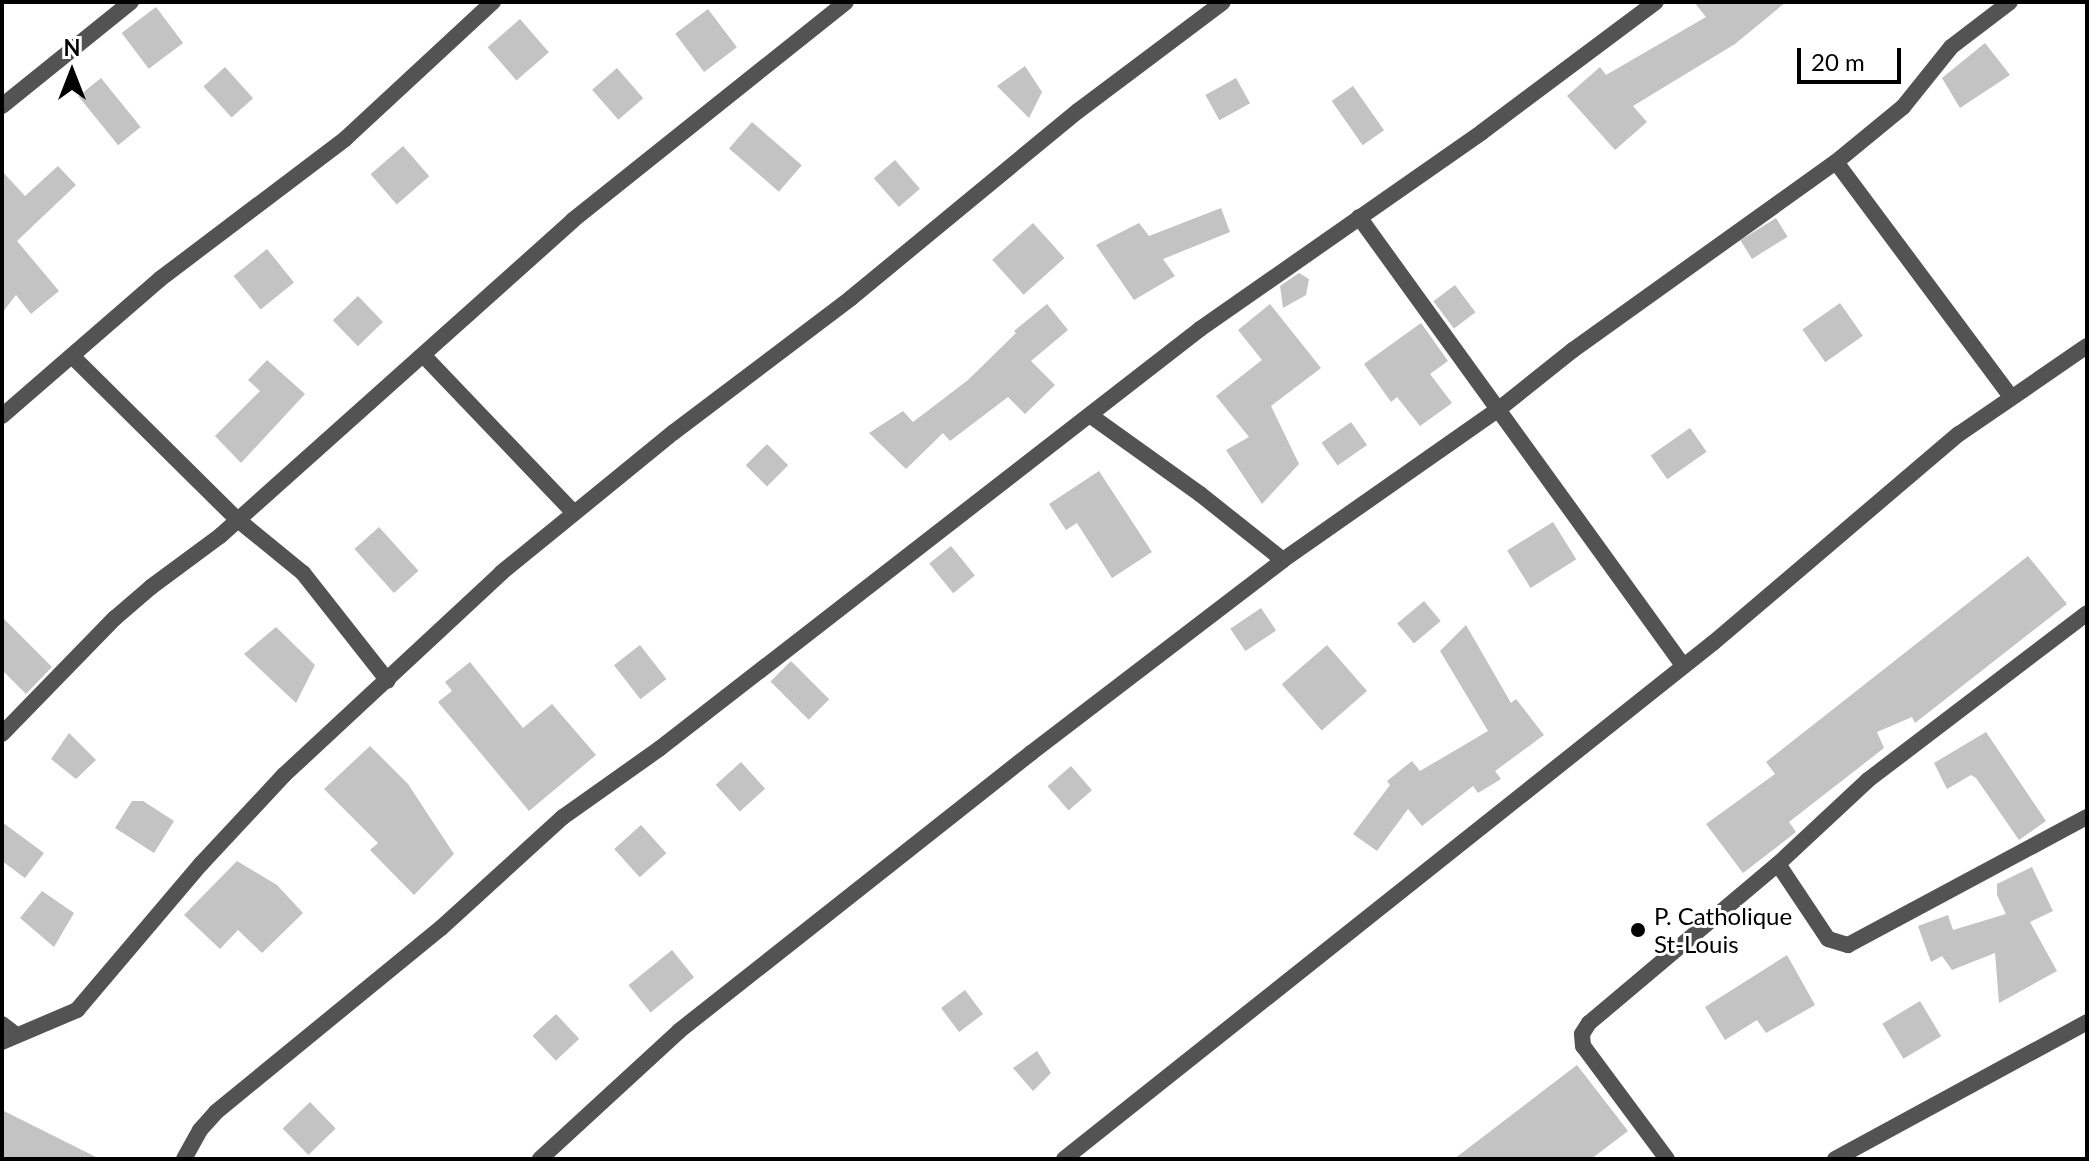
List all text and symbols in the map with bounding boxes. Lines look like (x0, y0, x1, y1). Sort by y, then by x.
north arrow (32, 32, 112, 112)
scale bar (1801, 32, 1905, 82)
text: N (64, 34, 80, 61)
text: 20 m (1811, 47, 1865, 76)
place label: P. Catholique St-Louis (1654, 902, 1792, 958)
marker: P. Catholique St-Louis (1629, 921, 1647, 939)

